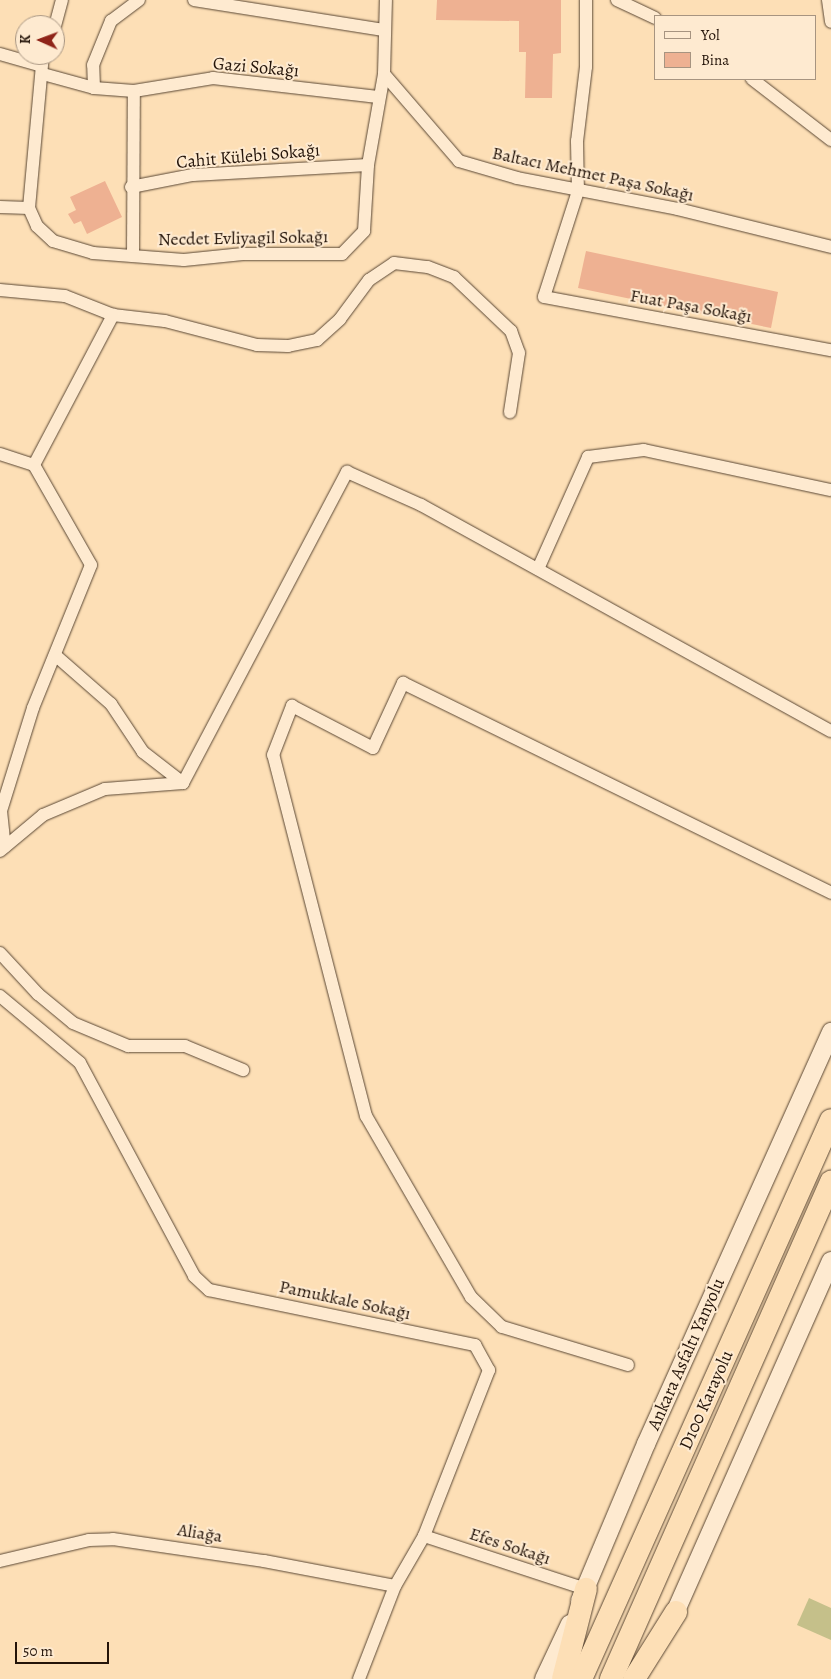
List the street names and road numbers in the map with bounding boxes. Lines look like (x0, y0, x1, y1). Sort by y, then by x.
street label: Gazi Sokağı (212, 52, 300, 82)
street label: Cahit Külebi Sokağı (175, 139, 321, 173)
street label: Baltacı Mehmet Paşa Sokağı (490, 142, 696, 206)
street label: Necdet Evliyagil Sokağı (158, 226, 328, 250)
street label: Fuat Paşa Sokağı (628, 285, 754, 327)
street label: Ankara Asfaltı Yanyolu (643, 1275, 729, 1433)
street label: Pamukkale Sokağı (277, 1276, 413, 1324)
street label: D100 Karayolu (674, 1347, 738, 1453)
street label: Aliağa (176, 1519, 224, 1547)
street label: Efes Sokağı (467, 1523, 553, 1569)

